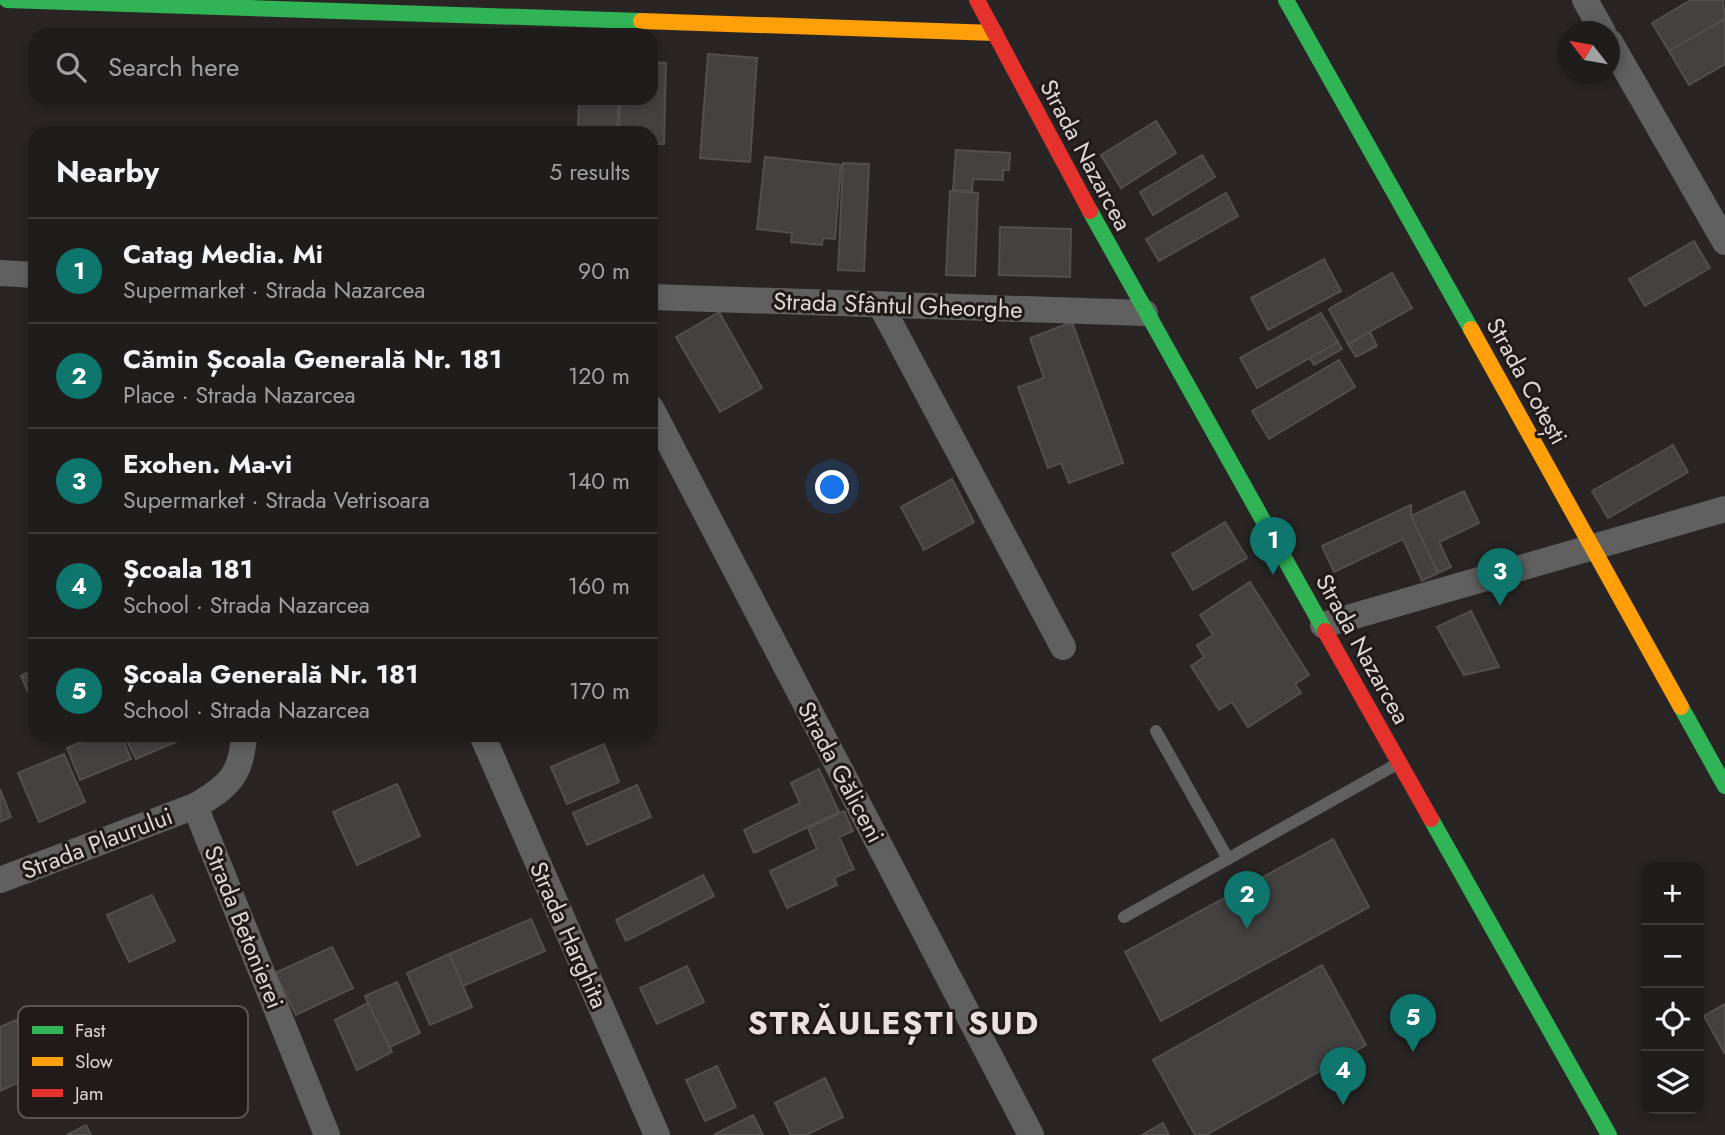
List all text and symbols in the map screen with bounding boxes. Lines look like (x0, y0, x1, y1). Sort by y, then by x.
north arrow (1557, 21, 1620, 84)
search box (28, 28, 658, 105)
icon: search (52, 48, 90, 86)
text: Search here (108, 48, 240, 86)
street label: Strada Nazarcea (1031, 73, 1141, 237)
text: Nearby (56, 150, 159, 193)
text: 5 results (549, 155, 630, 189)
text: Catag Media. Mi (123, 235, 323, 273)
text: 1 (73, 254, 85, 288)
text: 90 m (578, 254, 630, 288)
text: Supermarket · Strada Nazarcea (123, 273, 425, 307)
street label: Strada Sfântul Gheorghe (773, 283, 1023, 327)
street label: Strada Cotești (1478, 311, 1576, 451)
text: Cămin Școala Generală Nr. 181 (123, 340, 502, 378)
text: 2 (71, 359, 87, 393)
text: 120 m (568, 359, 630, 393)
text: Place · Strada Nazarcea (123, 378, 356, 412)
text: Exohen. Ma-vi (123, 445, 292, 483)
text: 3 (72, 464, 86, 498)
text: 140 m (568, 464, 630, 498)
your location (815, 470, 849, 504)
text: Supermarket · Strada Vetrisoara (123, 483, 430, 517)
pin: 1 (1250, 517, 1296, 575)
pin: 3 (1477, 548, 1523, 606)
text: Școala 181 (123, 550, 253, 588)
street label: Strada Nazarcea (1307, 567, 1419, 731)
text: 4 (71, 569, 87, 603)
text: 160 m (568, 569, 630, 603)
text: School · Strada Nazarcea (123, 588, 370, 622)
text: Școala Generală Nr. 181 (123, 655, 419, 693)
text: 5 (72, 674, 86, 708)
text: 170 m (569, 674, 630, 708)
text: School · Strada Nazarcea (123, 693, 370, 727)
street label: Strada Găliceni (789, 695, 893, 849)
street label: Strada Plaurului (16, 798, 178, 888)
street label: Strada Betonierei (195, 840, 293, 1014)
street label: Strada Harghita (521, 856, 617, 1014)
map controls (1641, 862, 1704, 1114)
button: + (1641, 862, 1704, 925)
pin: 2 (1224, 871, 1270, 929)
button: − (1641, 925, 1704, 988)
button: locate (1641, 988, 1704, 1051)
pin: 5 (1390, 994, 1436, 1052)
district label: STRĂULEȘTI SUD (748, 1000, 1040, 1046)
legend (18, 1006, 248, 1118)
text: Fast (75, 1017, 106, 1044)
pin: 4 (1320, 1047, 1366, 1105)
text: Slow (75, 1048, 113, 1075)
button: layers (1641, 1051, 1704, 1114)
text: Jam (72, 1080, 104, 1107)

